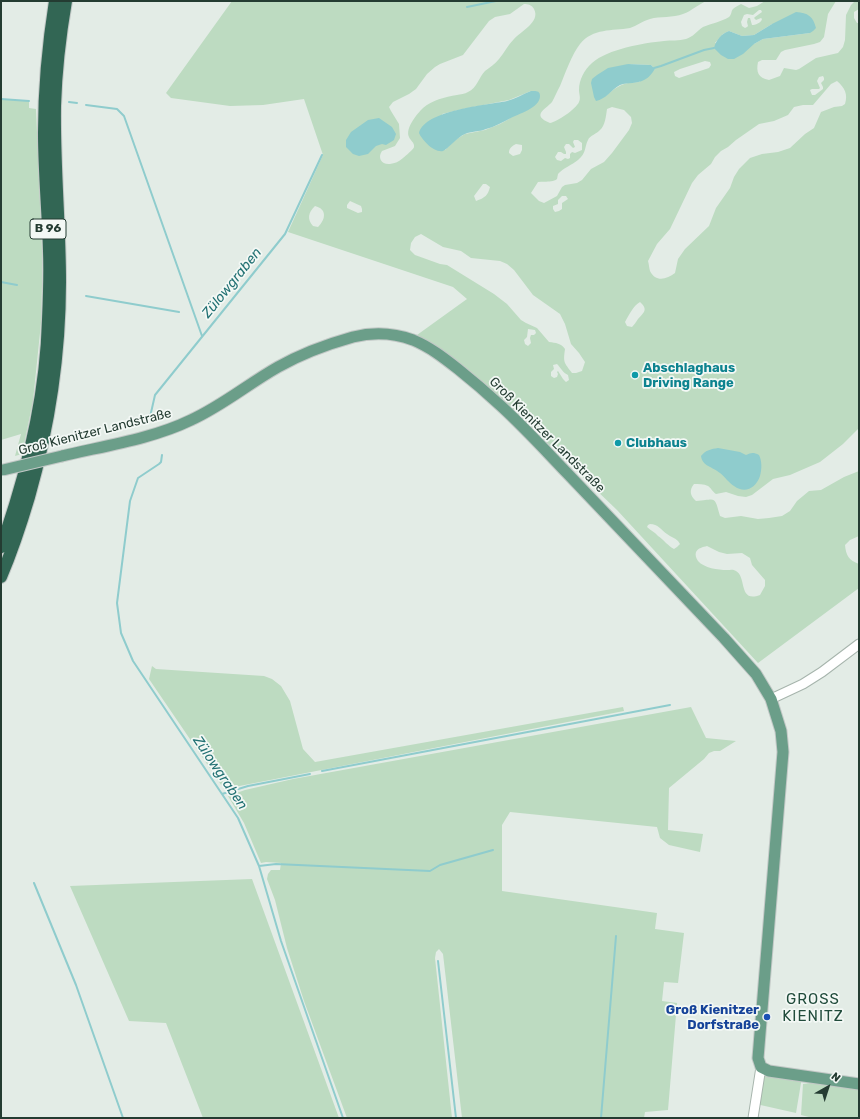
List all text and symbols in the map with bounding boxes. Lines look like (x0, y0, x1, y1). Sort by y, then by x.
road number: B 96 (30, 219, 66, 239)
water label: Zülowgraben (199, 245, 265, 321)
place label: Abschlaghaus Driving Range (643, 360, 735, 391)
marker: Abschlaghaus Driving Range (630, 370, 640, 380)
street label: Groß Kienitzer Landstraße (486, 374, 608, 496)
street label: Groß Kienitzer Landstraße (17, 405, 173, 459)
place label: Clubhaus (626, 435, 687, 451)
marker: Clubhaus (613, 438, 623, 448)
water label: Zülowgraben (189, 733, 251, 813)
district label: GROSS KIENITZ (782, 991, 844, 1026)
place label: Groß Kienitzer Dorfstraße (666, 1002, 759, 1033)
marker: Groß Kienitzer Dorfstraße (762, 1012, 772, 1022)
north arrow (808, 1067, 848, 1107)
text: N (829, 1070, 843, 1085)

